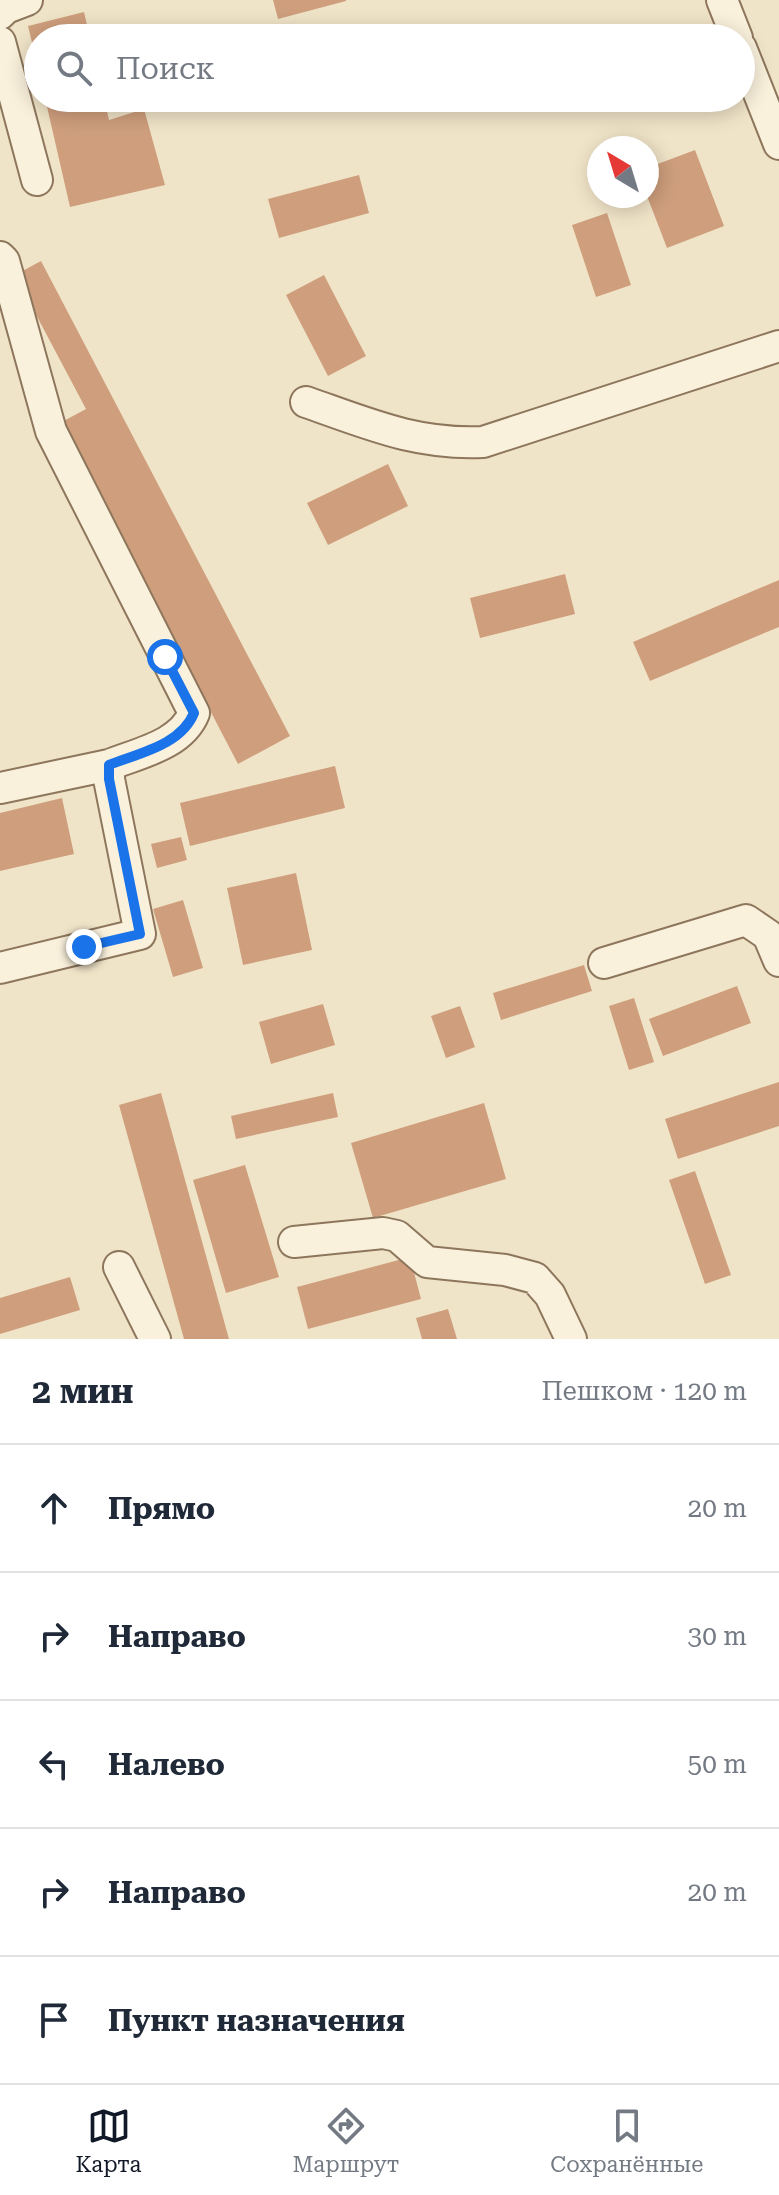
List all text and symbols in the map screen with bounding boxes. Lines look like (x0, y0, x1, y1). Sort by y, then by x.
search box (24, 24, 755, 112)
icon: search (52, 46, 96, 90)
text: Поиск (116, 51, 215, 86)
north arrow (587, 136, 659, 208)
route start (147, 639, 183, 675)
route end (66, 929, 102, 965)
text: 2 мин (32, 1371, 134, 1411)
text: Пешком · 120 m (541, 1376, 747, 1406)
icon: ahead (32, 1486, 76, 1530)
text: Прямо (108, 1491, 215, 1526)
text: 20 m (688, 1493, 747, 1523)
icon: right (32, 1614, 76, 1658)
text: Направо (108, 1619, 246, 1654)
text: 30 m (688, 1621, 747, 1651)
icon: left (32, 1742, 76, 1786)
text: Налево (108, 1747, 225, 1782)
text: 50 m (688, 1749, 747, 1779)
icon: right (32, 1870, 76, 1914)
text: Направо (108, 1875, 246, 1910)
text: 20 m (688, 1877, 747, 1907)
icon: arrive (32, 1998, 76, 2042)
text: Пункт назначения (108, 2003, 405, 2038)
tab: Карта (76, 2104, 141, 2177)
tab: Маршрут (293, 2104, 399, 2177)
tab: Сохранённые (550, 2104, 703, 2177)

